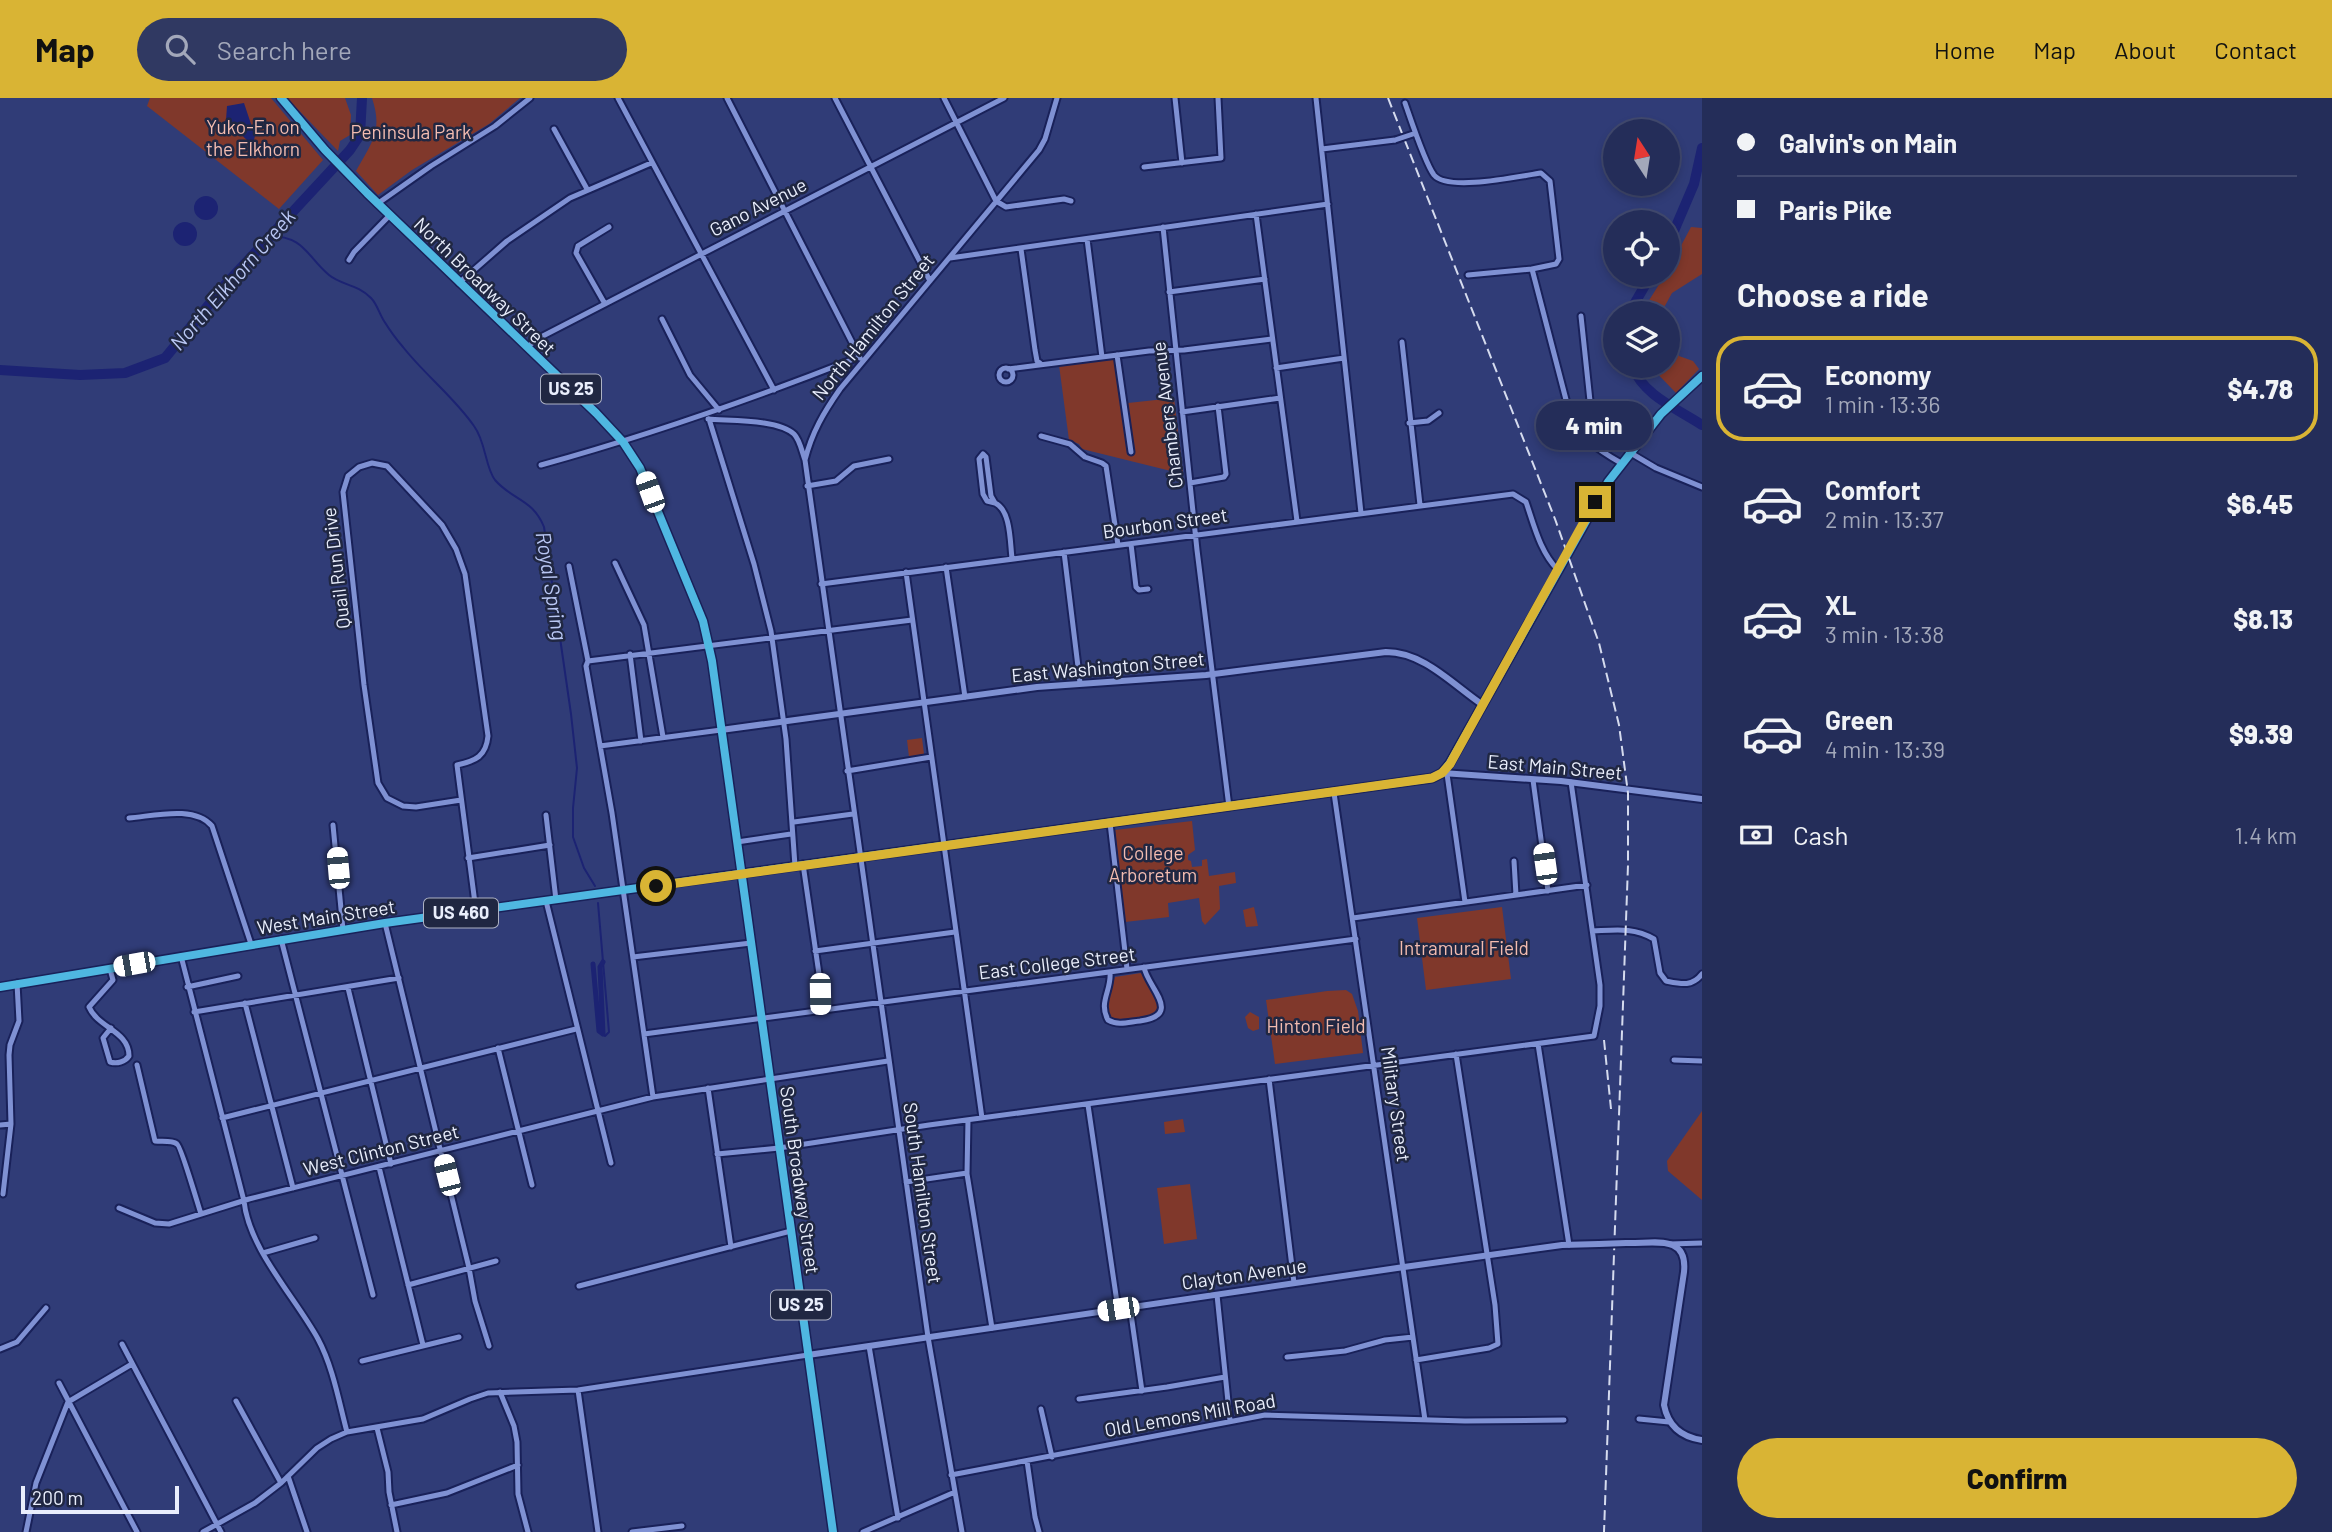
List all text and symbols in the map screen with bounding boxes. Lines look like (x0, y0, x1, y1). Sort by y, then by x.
search box (137, 18, 627, 81)
text: Map (35, 29, 95, 69)
icon: search (161, 30, 199, 68)
text: Search here (217, 34, 352, 65)
text: Home (1934, 35, 1995, 64)
text: Map (2033, 35, 2076, 64)
text: About (2114, 35, 2176, 64)
text: Contact (2214, 35, 2297, 64)
park label: Yuko-En on the Elkhorn (206, 115, 300, 160)
north arrow (1603, 119, 1680, 196)
map controls (1603, 119, 1680, 378)
park label: Peninsula Park (351, 120, 471, 143)
text: Galvin's on Main (1779, 127, 1957, 158)
street label: Gano Avenue (705, 172, 810, 241)
text: Paris Pike (1779, 194, 1892, 225)
water label: North Elkhorn Creek (164, 203, 300, 355)
button: locate (1603, 210, 1680, 287)
street label: North Broadway Street (410, 212, 561, 359)
street label: North Hamilton Street (807, 249, 939, 404)
text: Choose a ride (1737, 275, 1929, 313)
button: layers (1603, 301, 1680, 378)
street label: Chambers Avenue (1146, 340, 1187, 490)
icon: car (1741, 357, 1804, 420)
text: Economy (1825, 359, 1931, 390)
text: $4.78 (2227, 373, 2293, 404)
road number: US 25 (541, 374, 601, 404)
text: 1 min · 13:36 (1825, 390, 1940, 418)
callout: 4 min (1537, 400, 1653, 450)
text: 4 min (1566, 411, 1622, 439)
car (633, 469, 668, 515)
icon: car (1741, 472, 1804, 535)
text: Comfort (1825, 474, 1921, 505)
route end (1579, 486, 1611, 518)
text: $6.45 (2226, 488, 2293, 519)
street label: Bourbon Street (1101, 502, 1229, 543)
text: 2 min · 13:37 (1825, 505, 1944, 533)
street label: Quail Run Drive (317, 506, 354, 630)
water label: Royal Spring (532, 530, 573, 642)
icon: car (1741, 587, 1804, 650)
text: XL (1825, 589, 1856, 620)
text: $8.13 (2233, 603, 2293, 634)
text: 3 min · 13:38 (1825, 620, 1944, 648)
street label: East Washington Street (1010, 647, 1206, 686)
icon: car (1741, 702, 1804, 765)
text: Green (1825, 704, 1893, 735)
text: $9.39 (2229, 718, 2293, 749)
text: 4 min · 13:39 (1825, 735, 1945, 763)
street label: East Main Street (1487, 749, 1623, 784)
icon: cash (1737, 816, 1775, 854)
text: Cash (1793, 819, 1848, 850)
text: 1.4 km (2235, 821, 2297, 849)
park label: College Arboretum (1109, 841, 1197, 886)
car (1532, 842, 1559, 886)
car (326, 846, 351, 890)
route start (640, 870, 672, 902)
street label: West Main Street (255, 894, 397, 939)
road number: US 460 (424, 898, 498, 928)
park label: Intramural Field (1399, 936, 1529, 959)
street label: East College Street (977, 941, 1137, 984)
car (112, 950, 157, 978)
car (810, 973, 831, 1015)
park label: Hinton Field (1266, 1014, 1366, 1037)
street label: Military Street (1377, 1045, 1416, 1163)
street label: South Broadway Street (776, 1085, 825, 1275)
street label: South Hamilton Street (899, 1101, 948, 1285)
street label: West Clinton Street (301, 1119, 461, 1180)
car (432, 1152, 463, 1198)
street label: Clayton Avenue (1180, 1253, 1308, 1294)
road number: US 25 (771, 1290, 831, 1320)
car (1096, 1295, 1141, 1323)
street label: Old Lemons Mill Road (1103, 1388, 1277, 1441)
button: Confirm (1737, 1438, 2297, 1518)
scale bar (21, 1483, 178, 1515)
text: 200 m (32, 1486, 83, 1509)

